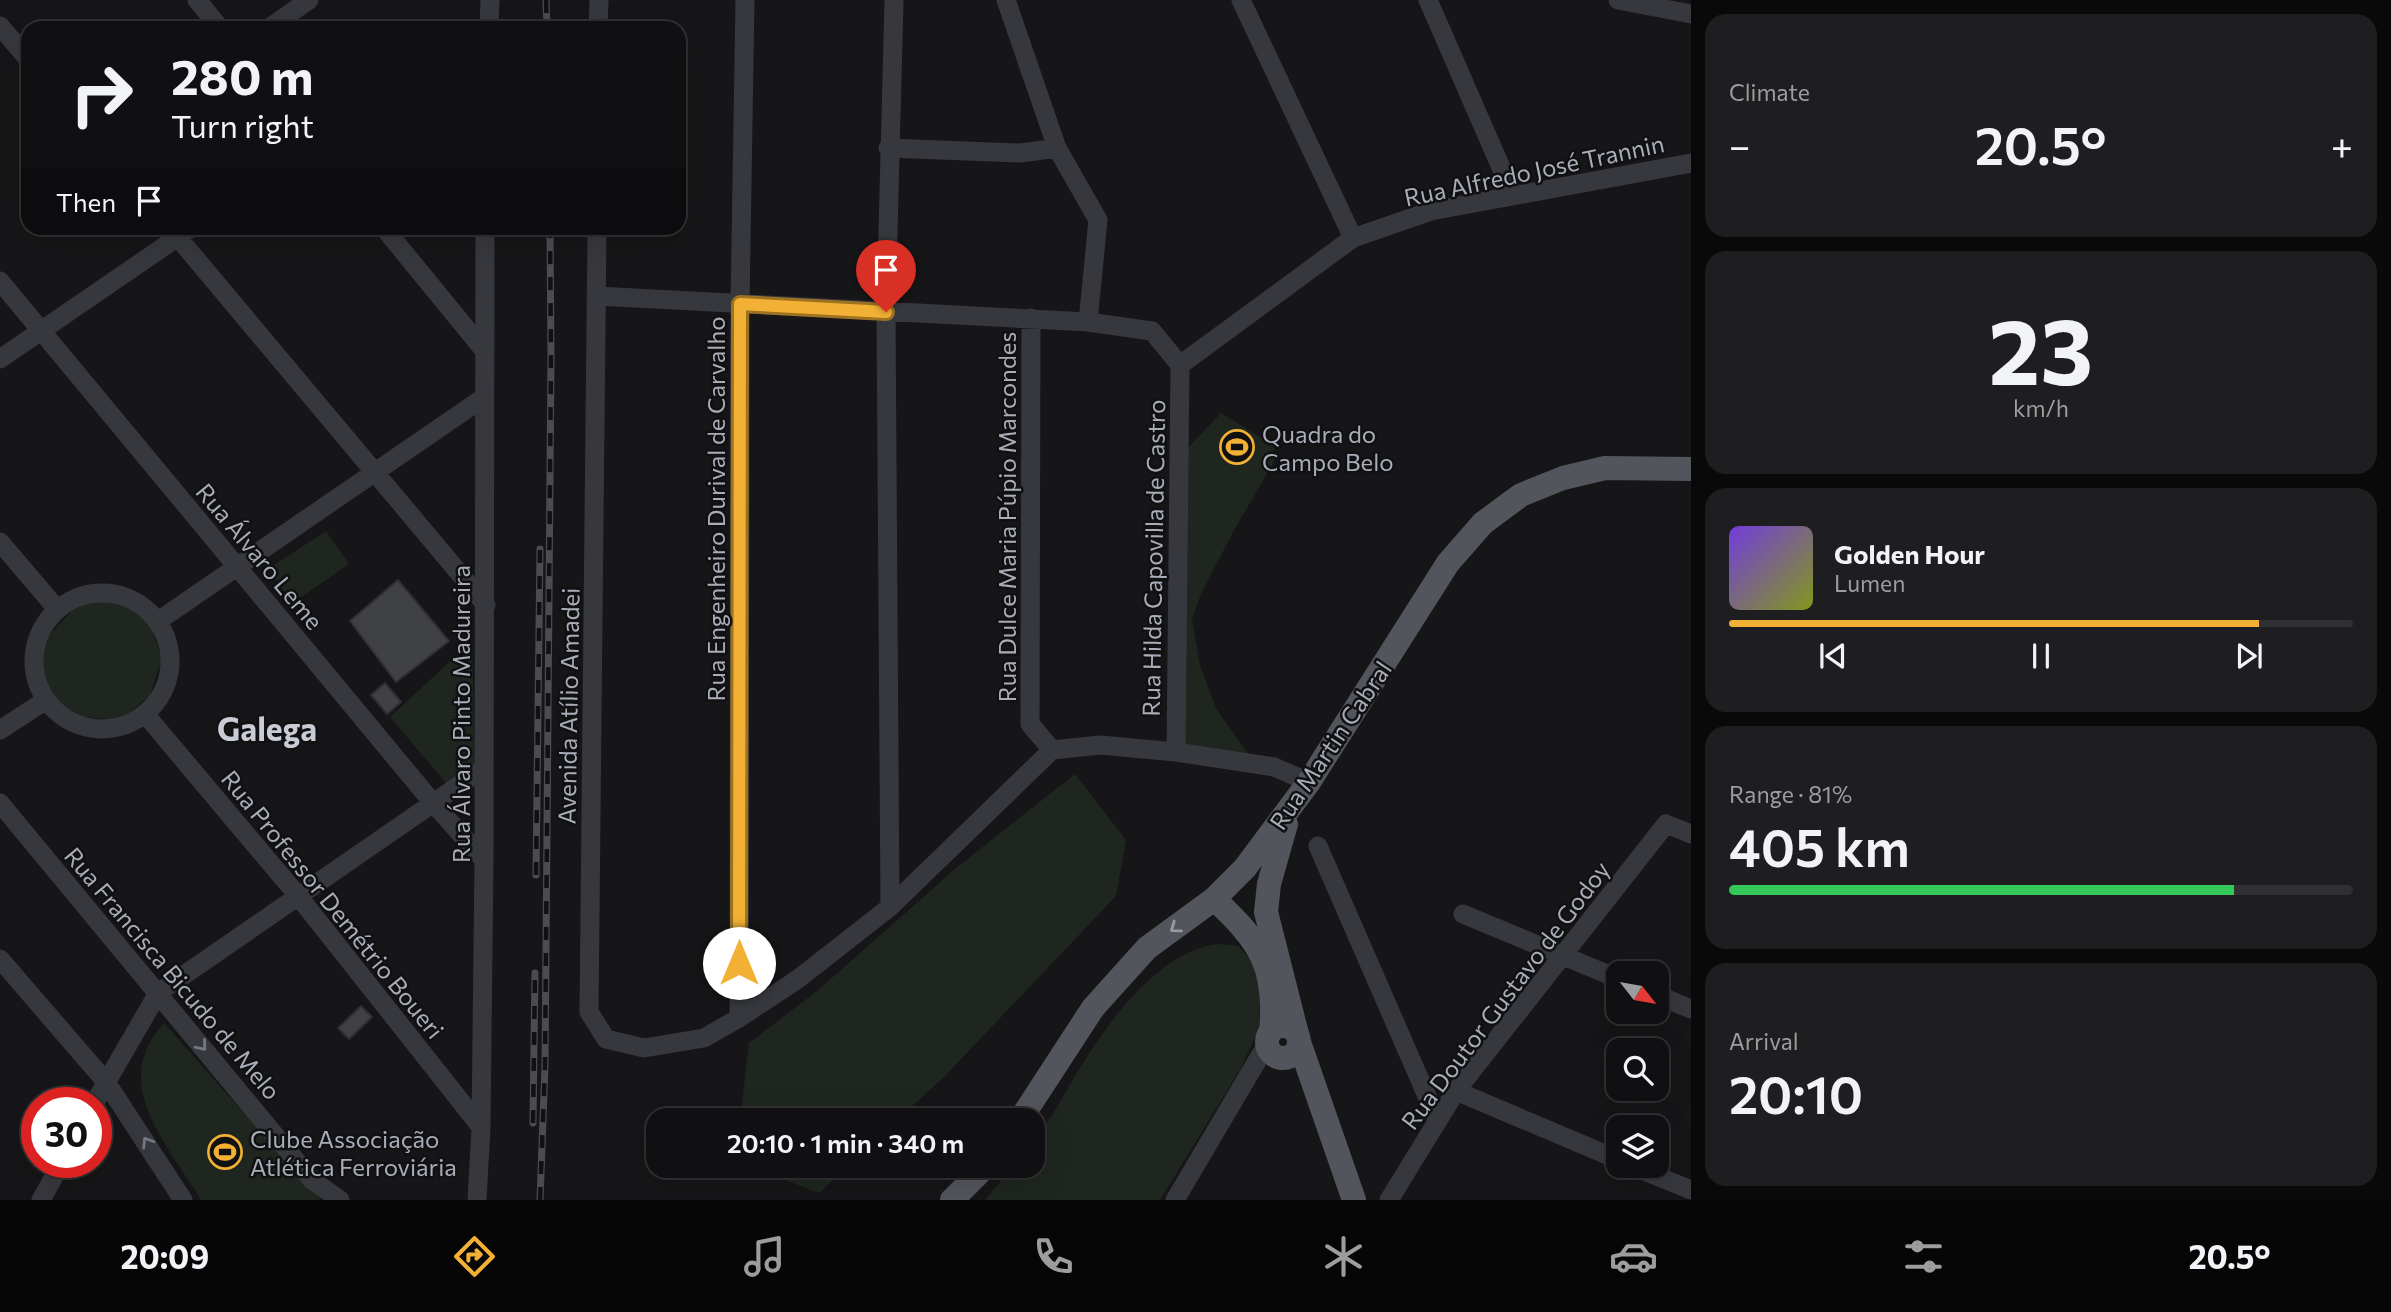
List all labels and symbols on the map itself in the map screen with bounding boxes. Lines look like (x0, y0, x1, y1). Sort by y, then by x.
street label: Rua Alfredo José Trannin (1401, 128, 1667, 212)
pin (856, 240, 916, 312)
street label: Rua Engenheiro Durival de Carvalho (701, 316, 730, 702)
street label: Rua Dulce Maria Púpio Marcondes (992, 332, 1021, 702)
street label: Rua Hilda Capovilla de Castro (1136, 399, 1170, 717)
place label: Quadra do Campo Belo (1262, 419, 1394, 476)
sports icon: Quadra do Campo Belo (1218, 428, 1256, 466)
street label: Rua Álvaro Leme (190, 477, 330, 635)
street label: Rua Álvaro Pinto Madureira (446, 565, 475, 863)
street label: Avenida Atílio Amadei (551, 587, 585, 825)
street label: Rua Martin Cabral (1263, 655, 1397, 835)
district label: Galega (217, 708, 317, 748)
street label: Rua Professor Demétrio Boueri (216, 764, 450, 1044)
street label: Rua Francisca Bicudo de Melo (59, 841, 287, 1105)
street label: Rua Doutor Gustavo de Godoy (1395, 855, 1615, 1135)
one-way arrow (1170, 920, 1182, 932)
position arrow (702, 926, 776, 1000)
north arrow (1606, 961, 1670, 1024)
one-way arrow (193, 1038, 206, 1050)
speed limit sign: 30 (21, 1087, 112, 1178)
place label: Clube Associação Atlética Ferroviária (250, 1124, 457, 1181)
sports icon: Clube Associação Atlética Ferroviária (206, 1133, 244, 1171)
one-way arrow (142, 1137, 155, 1150)

